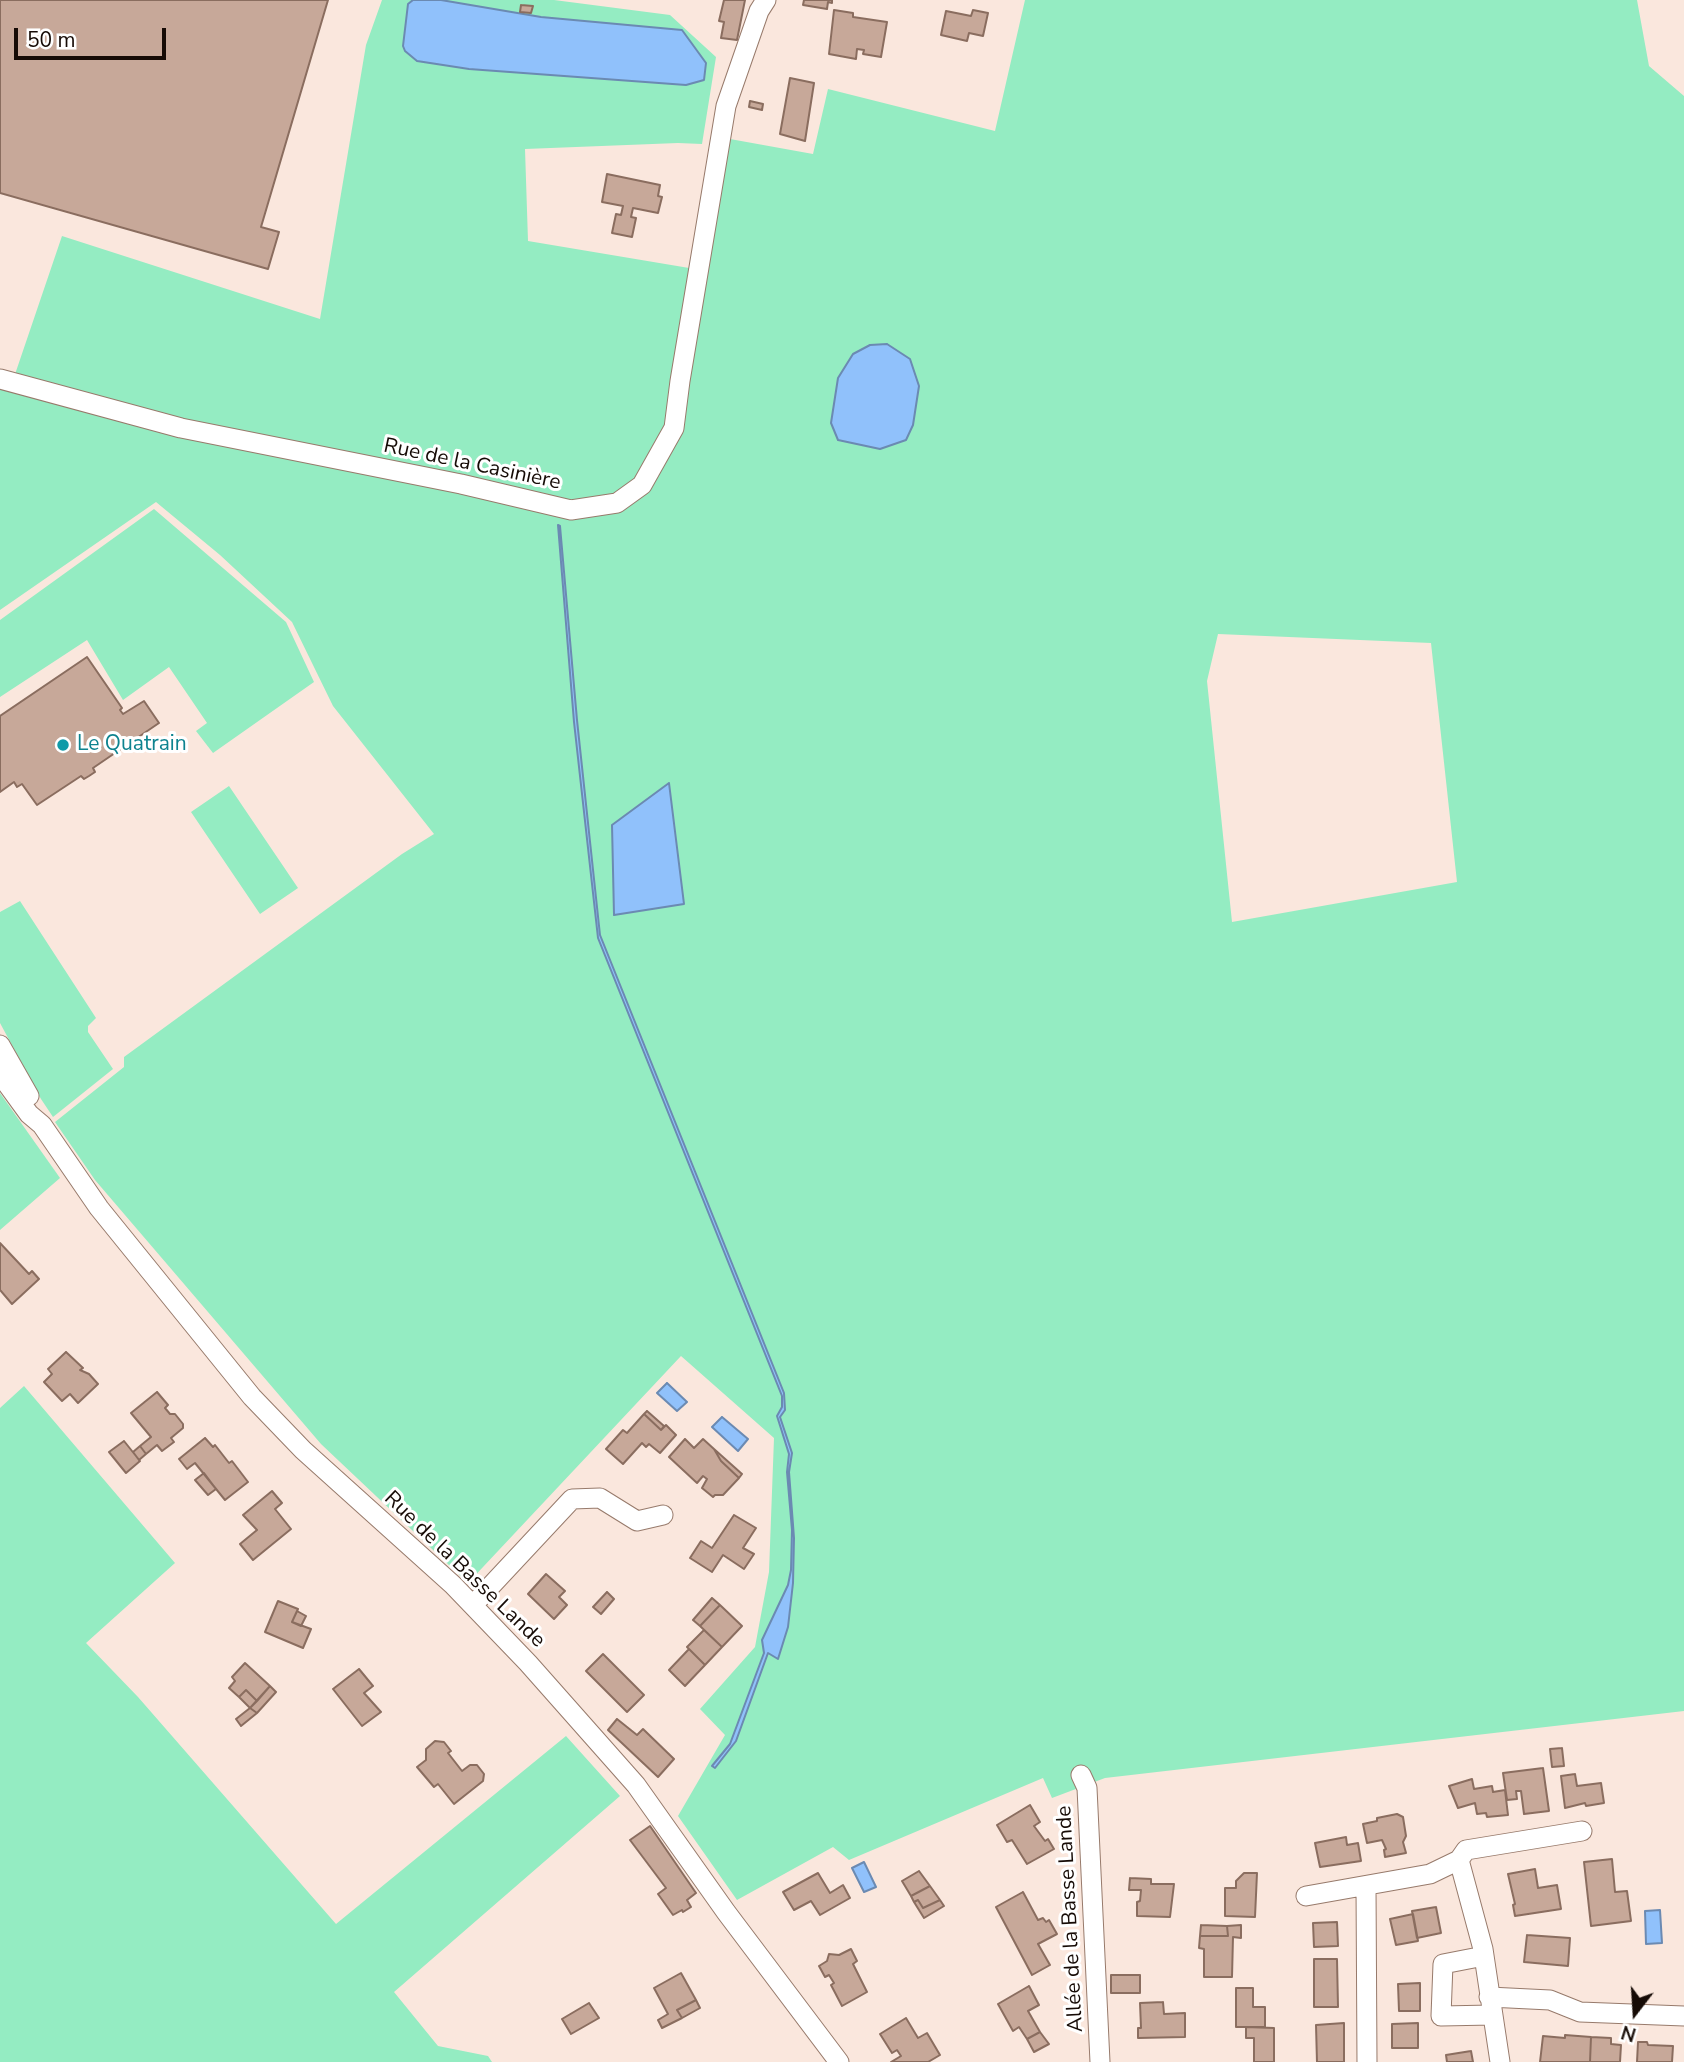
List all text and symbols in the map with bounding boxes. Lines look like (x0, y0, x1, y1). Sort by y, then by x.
scale bar (18, 14, 170, 58)
text: 50 m (27, 26, 76, 54)
street label: Rue de la Casinière (381, 434, 563, 496)
place label: Le Quatrain (77, 732, 187, 758)
marker: Le Quatrain (55, 737, 71, 753)
street label: Rue de la Basse Lande (378, 1487, 550, 1653)
street label: Allée de la Basse Lande (1052, 1805, 1090, 2033)
north arrow (1600, 1978, 1670, 2048)
text: N (1618, 2019, 1639, 2048)

